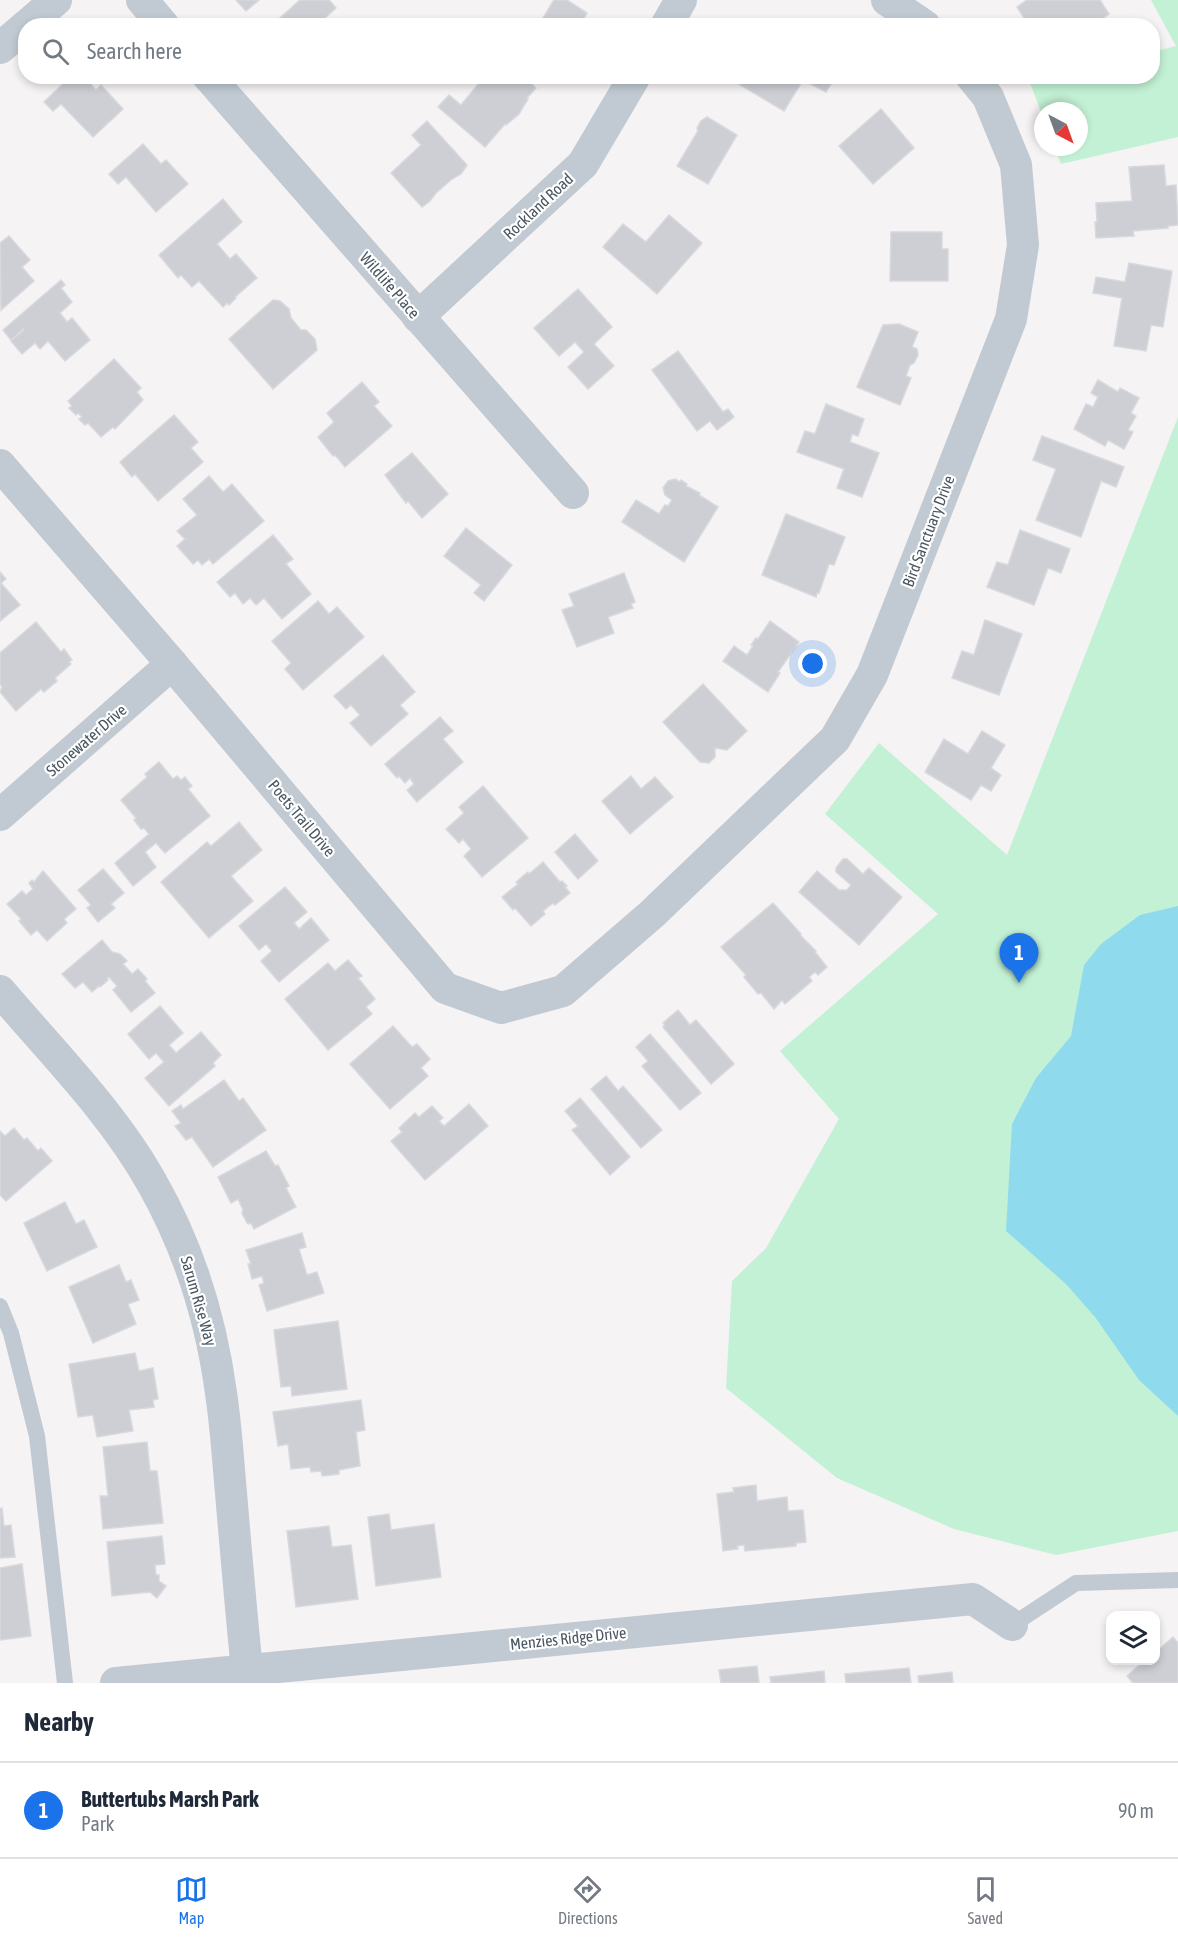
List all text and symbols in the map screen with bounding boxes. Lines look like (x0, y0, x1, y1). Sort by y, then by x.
search box (18, 18, 1160, 84)
icon: search (39, 35, 72, 68)
text: Search here (87, 38, 182, 64)
north arrow (1034, 102, 1088, 156)
street label: Rockland Road (500, 169, 576, 243)
street label: Wildlife Place (356, 248, 424, 322)
street label: Bird Sanctuary Drive (898, 473, 958, 590)
your location (798, 649, 827, 678)
street label: Stonewater Drive (42, 700, 130, 780)
street label: Poets Trail Drive (265, 776, 339, 860)
pin: 1 (1000, 934, 1038, 983)
street label: Sarum Rise Way (177, 1254, 220, 1348)
map controls (1106, 1611, 1160, 1665)
button: layers (1106, 1611, 1160, 1665)
street label: Menzies Ridge Drive (509, 1623, 627, 1654)
text: Nearby (24, 1707, 94, 1737)
text: Buttertubs Marsh Park (81, 1786, 259, 1812)
text: 1 (39, 1799, 48, 1822)
text: 90 m (1118, 1799, 1154, 1822)
text: Park (81, 1812, 114, 1835)
tab: Map (175, 1873, 208, 1927)
tab: Directions (558, 1873, 618, 1927)
tab: Saved (968, 1873, 1003, 1927)

